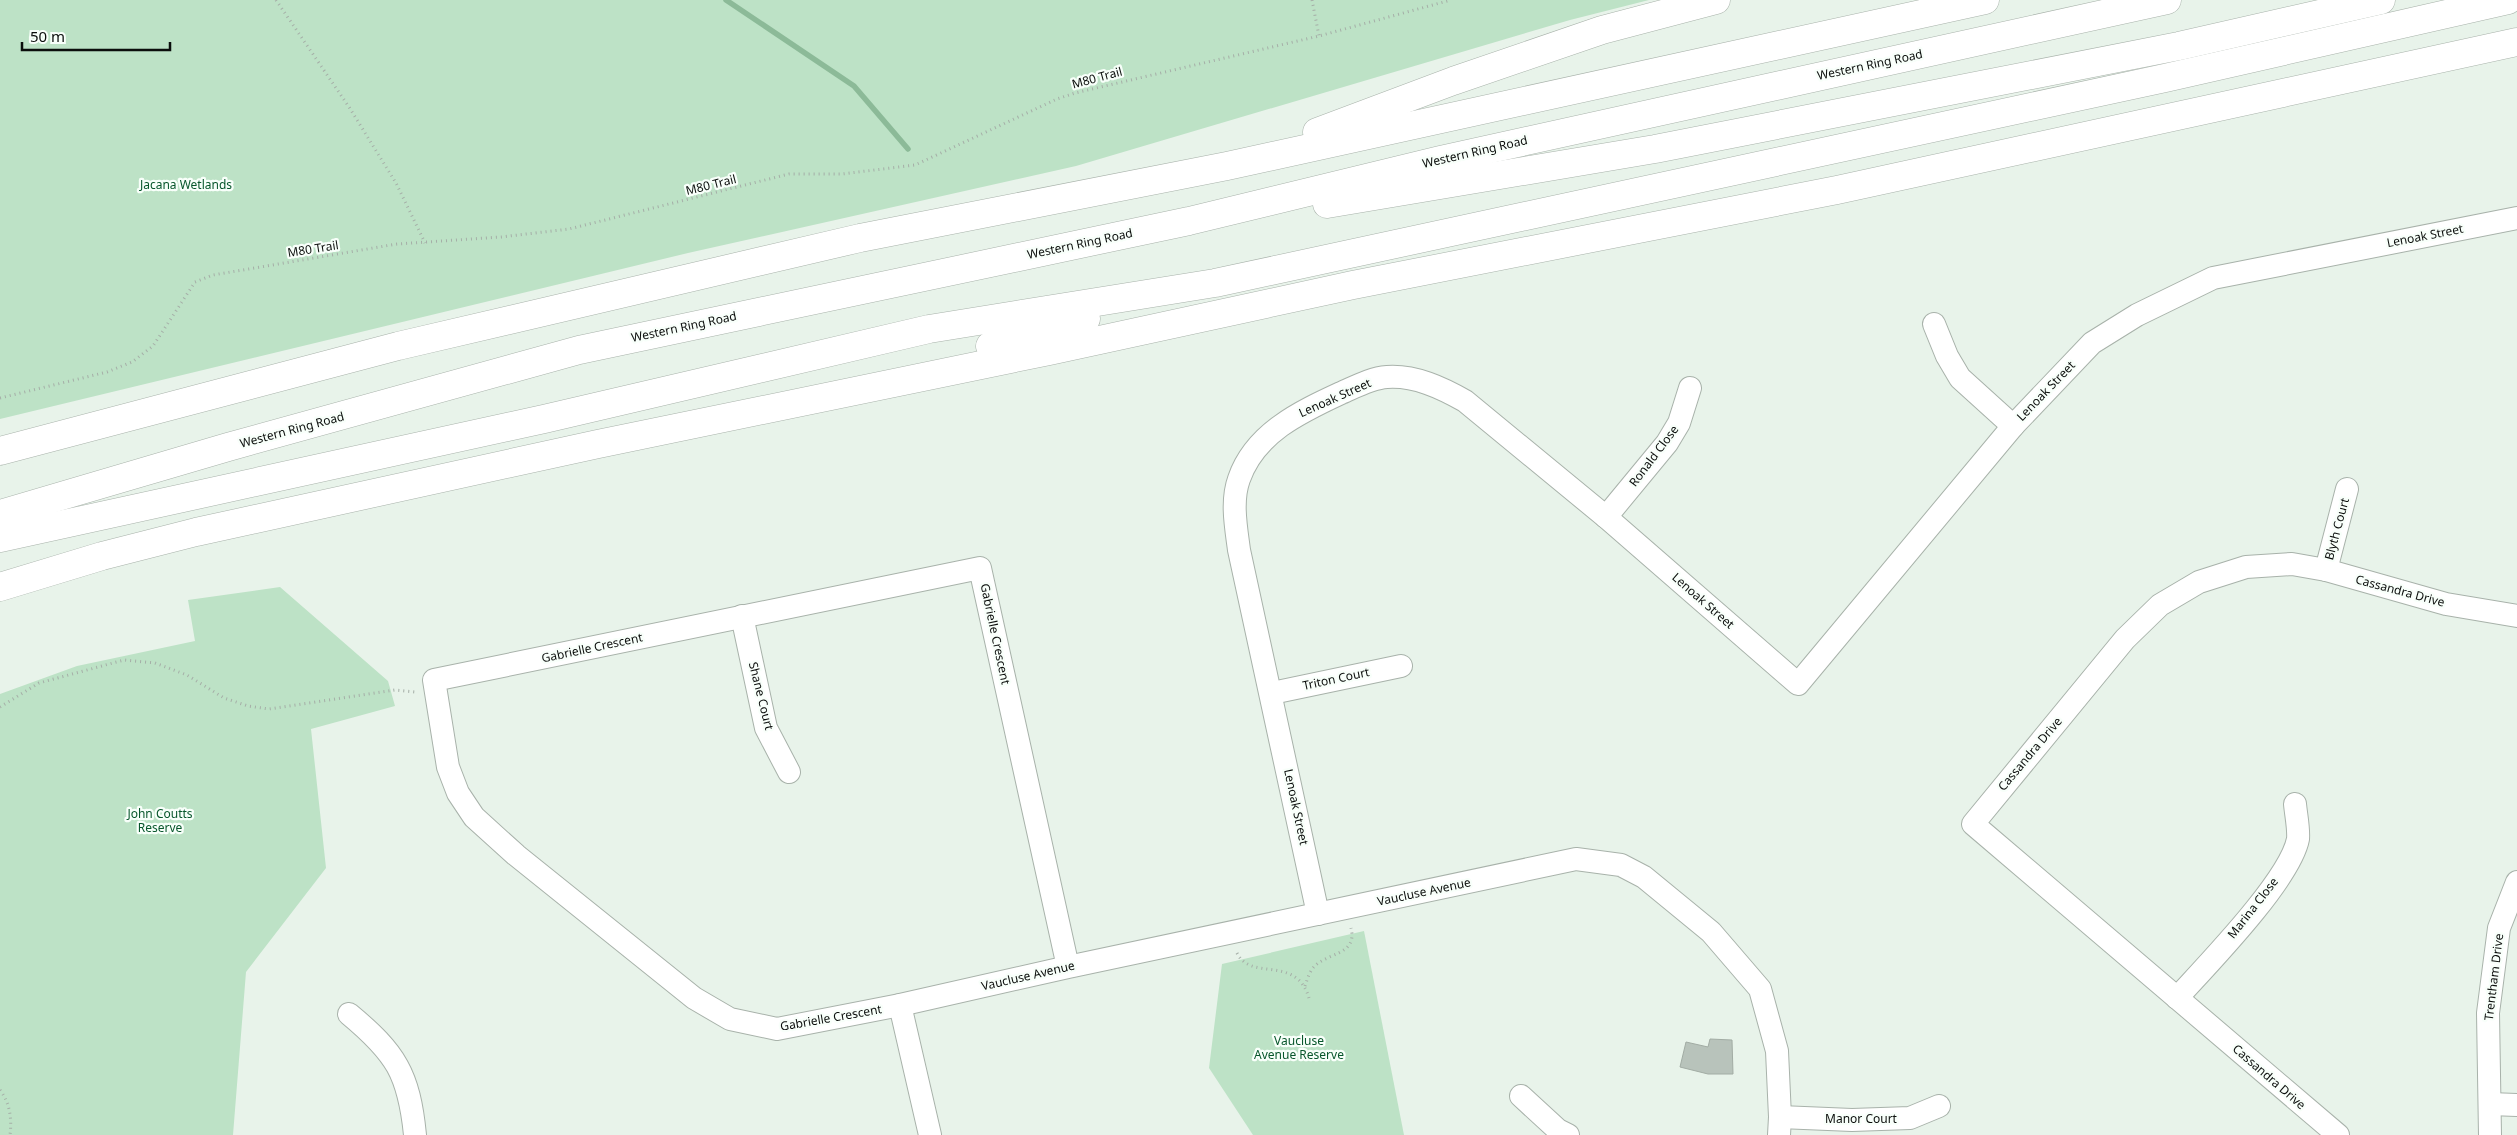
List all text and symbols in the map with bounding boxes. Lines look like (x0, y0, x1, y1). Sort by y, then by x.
scale bar (22, 20, 170, 52)
text: 50 m (30, 26, 65, 46)
street label: Western Ring Road (1816, 45, 1924, 84)
street label: M80 Trail (1070, 63, 1124, 92)
street label: Western Ring Road (1421, 131, 1529, 172)
street label: M80 Trail (684, 170, 738, 199)
park label: Jacana Wetlands (139, 176, 232, 193)
street label: Lenoak Street (2385, 220, 2465, 251)
street label: Western Ring Road (1026, 224, 1134, 263)
street label: M80 Trail (286, 236, 340, 261)
street label: Western Ring Road (630, 307, 738, 346)
street label: Lenoak Street (2013, 356, 2079, 424)
street label: Lenoak Street (1296, 374, 1374, 421)
street label: Western Ring Road (238, 407, 346, 452)
street label: Ronald Close (1625, 421, 1682, 490)
street label: Blyth Court (2320, 495, 2353, 562)
street label: Lenoak Street (1669, 569, 1739, 633)
street label: Cassandra Drive (2354, 570, 2447, 611)
street label: Gabrielle Crescent (976, 582, 1015, 687)
street label: Gabrielle Crescent (540, 628, 645, 667)
street label: Shane Court (745, 660, 778, 732)
street label: Triton Court (1301, 663, 1371, 694)
street label: Cassandra Drive (1994, 713, 2066, 794)
street label: Lenoak Street (1280, 767, 1313, 847)
park label: John Coutts Reserve (126, 805, 193, 836)
street label: Vaucluse Avenue (1376, 873, 1472, 910)
street label: Marina Close (2223, 873, 2282, 942)
street label: Trentham Drive (2480, 932, 2507, 1021)
street label: Vaucluse Avenue (980, 956, 1076, 994)
street label: Gabrielle Crescent (779, 1000, 884, 1035)
park label: Vaucluse Avenue Reserve (1254, 1032, 1344, 1063)
street label: Cassandra Drive (2229, 1040, 2310, 1113)
street label: Manor Court (1825, 1110, 1898, 1127)

